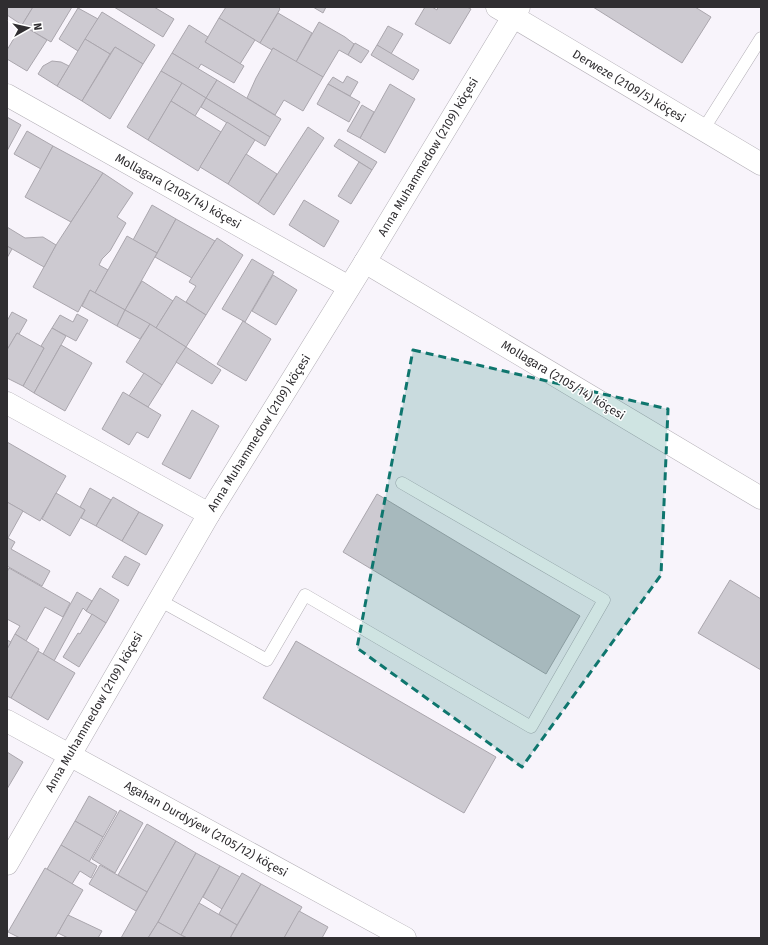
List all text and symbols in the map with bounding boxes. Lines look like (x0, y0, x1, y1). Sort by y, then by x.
north arrow (8, 8, 48, 48)
text: N (30, 22, 44, 31)
street label: Derweze (2109/5) köçesi (570, 47, 688, 125)
street label: Anna Muhammedow (2109) köçesi (375, 75, 481, 239)
street label: Mollagara (2105/14) köçesi (113, 151, 243, 231)
street label: Mollagara (2105/14) köçesi (499, 338, 627, 422)
street label: Anna Muhammedow (2109) köçesi (205, 352, 313, 514)
street label: Anna Muhammedow (2109) köçesi (42, 630, 146, 794)
street label: Agahan Durdyýew (2105/12) köçesi (122, 778, 290, 880)

